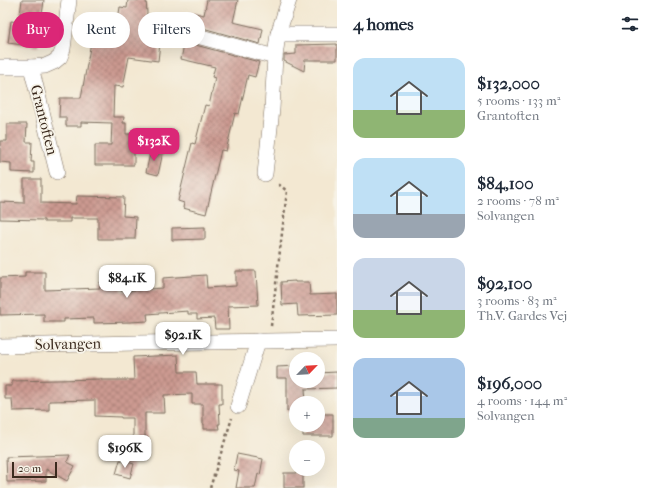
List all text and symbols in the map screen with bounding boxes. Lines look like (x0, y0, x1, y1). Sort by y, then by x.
chip: Buy (12, 12, 64, 48)
chip: Rent (72, 12, 130, 48)
chip: Filters (138, 12, 205, 48)
icon: filters (619, 13, 641, 35)
text: 4 homes (353, 14, 413, 34)
text: $132,000 (477, 73, 540, 93)
icon: home (385, 74, 433, 122)
street label: Grantoften (27, 83, 61, 157)
text: 5 rooms · 133 m² (477, 93, 560, 108)
text: Grantoften (477, 108, 539, 123)
pin: $132K (126, 128, 182, 162)
text: $132K (137, 133, 171, 148)
text: $84,100 (477, 173, 534, 193)
icon: home (385, 174, 433, 222)
text: 2 rooms · 78 m² (477, 193, 559, 208)
text: Solvangen (477, 208, 535, 223)
pin: $84.1K (94, 265, 160, 299)
text: $84.1K (108, 270, 146, 285)
text: $92,100 (477, 273, 532, 293)
icon: home (385, 274, 433, 322)
text: 3 rooms · 83 m² (477, 293, 557, 308)
text: Th.V. Gardes Vej (477, 308, 567, 323)
pin: $92.1K (150, 322, 216, 356)
text: $92.1K (164, 327, 202, 342)
street label: Solvangen (35, 334, 102, 354)
north arrow (289, 352, 325, 388)
map controls (289, 352, 325, 476)
text: $196,000 (477, 373, 542, 393)
icon: home (385, 374, 433, 422)
text: 4 rooms · 144 m² (477, 393, 567, 408)
button: + (289, 396, 325, 432)
text: Solvangen (477, 408, 535, 423)
pin: $196K (97, 435, 153, 469)
text: $196K (107, 440, 143, 455)
button: − (289, 440, 325, 476)
scale bar (12, 460, 57, 479)
text: 20 m (18, 462, 41, 475)

